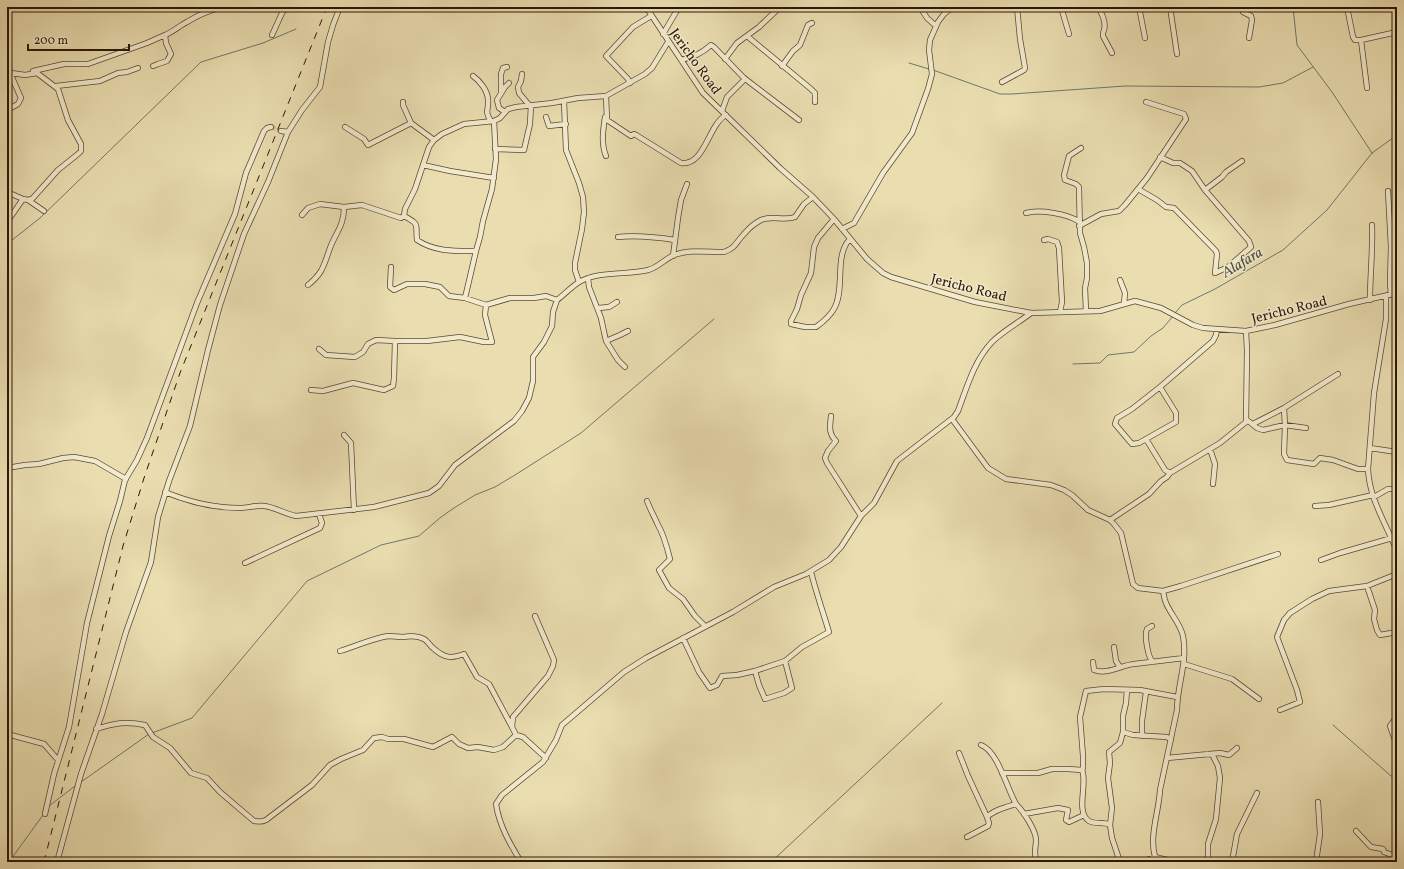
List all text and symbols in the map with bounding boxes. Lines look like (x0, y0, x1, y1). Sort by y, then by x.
street label: Jericho Road (664, 25, 725, 99)
scale bar (28, 26, 129, 52)
text: 200 m (34, 33, 68, 49)
water label: Alafara (1217, 243, 1267, 284)
street label: Jericho Road (929, 270, 1009, 307)
street label: Jericho Road (1249, 292, 1329, 329)

